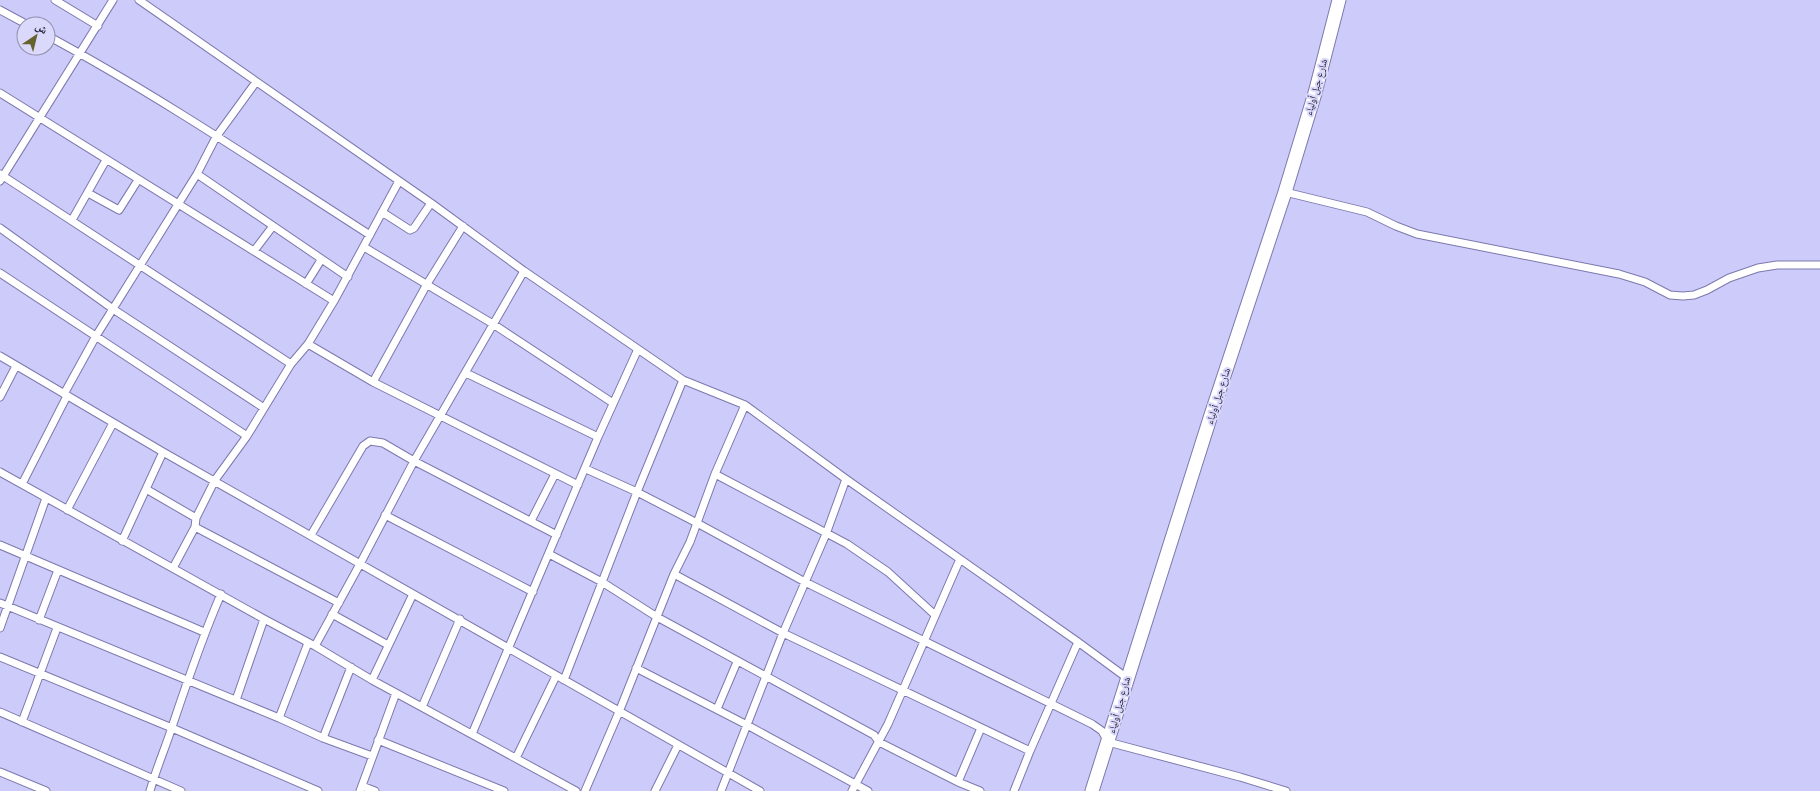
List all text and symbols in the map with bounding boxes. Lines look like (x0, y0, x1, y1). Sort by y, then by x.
north arrow (16, 16, 56, 56)
text: ش (32, 20, 50, 38)
street label: شارع جبل أولياء (1302, 57, 1330, 117)
street label: شارع جبل أولياء (1203, 366, 1233, 426)
street label: شارع جبل أولياء (1105, 675, 1133, 735)

